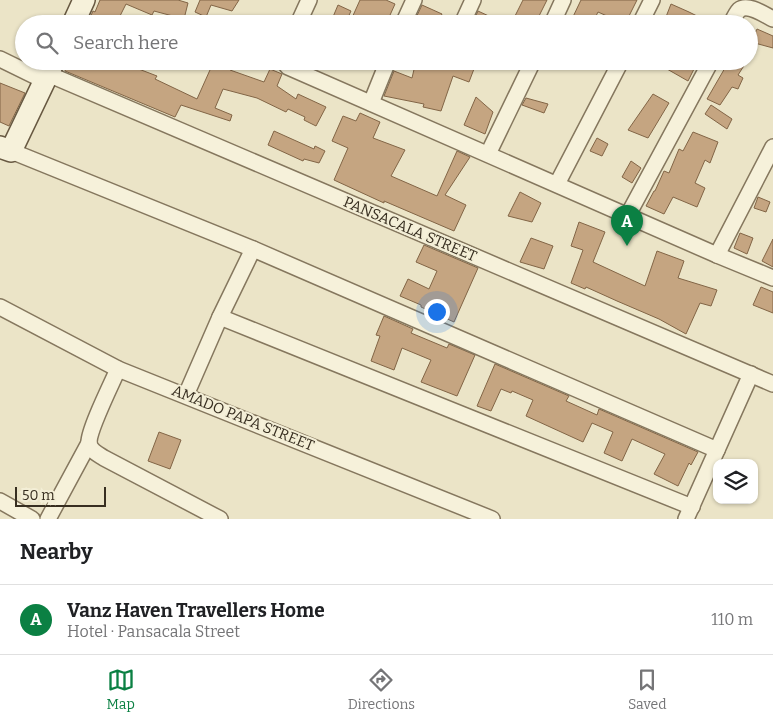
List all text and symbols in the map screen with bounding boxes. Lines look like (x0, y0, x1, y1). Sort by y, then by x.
search box (15, 15, 758, 70)
icon: search (33, 29, 61, 57)
text: Search here (73, 31, 178, 54)
street label: PANSACALA STREET (341, 193, 480, 265)
pin: A (611, 205, 643, 246)
your location (424, 299, 450, 325)
street label: AMADO PAPA STREET (169, 381, 317, 455)
map controls (713, 459, 758, 504)
button: layers (713, 459, 758, 504)
scale bar (15, 484, 106, 507)
text: 50 m (22, 487, 55, 504)
text: Nearby (20, 539, 93, 565)
text: Vanz Haven Travellers Home (67, 599, 325, 622)
text: A (30, 610, 42, 629)
text: 110 m (711, 610, 753, 629)
text: Hotel · Pansacala Street (67, 622, 240, 641)
tab: Map (106, 666, 135, 713)
tab: Directions (348, 666, 415, 713)
tab: Saved (628, 666, 667, 713)

